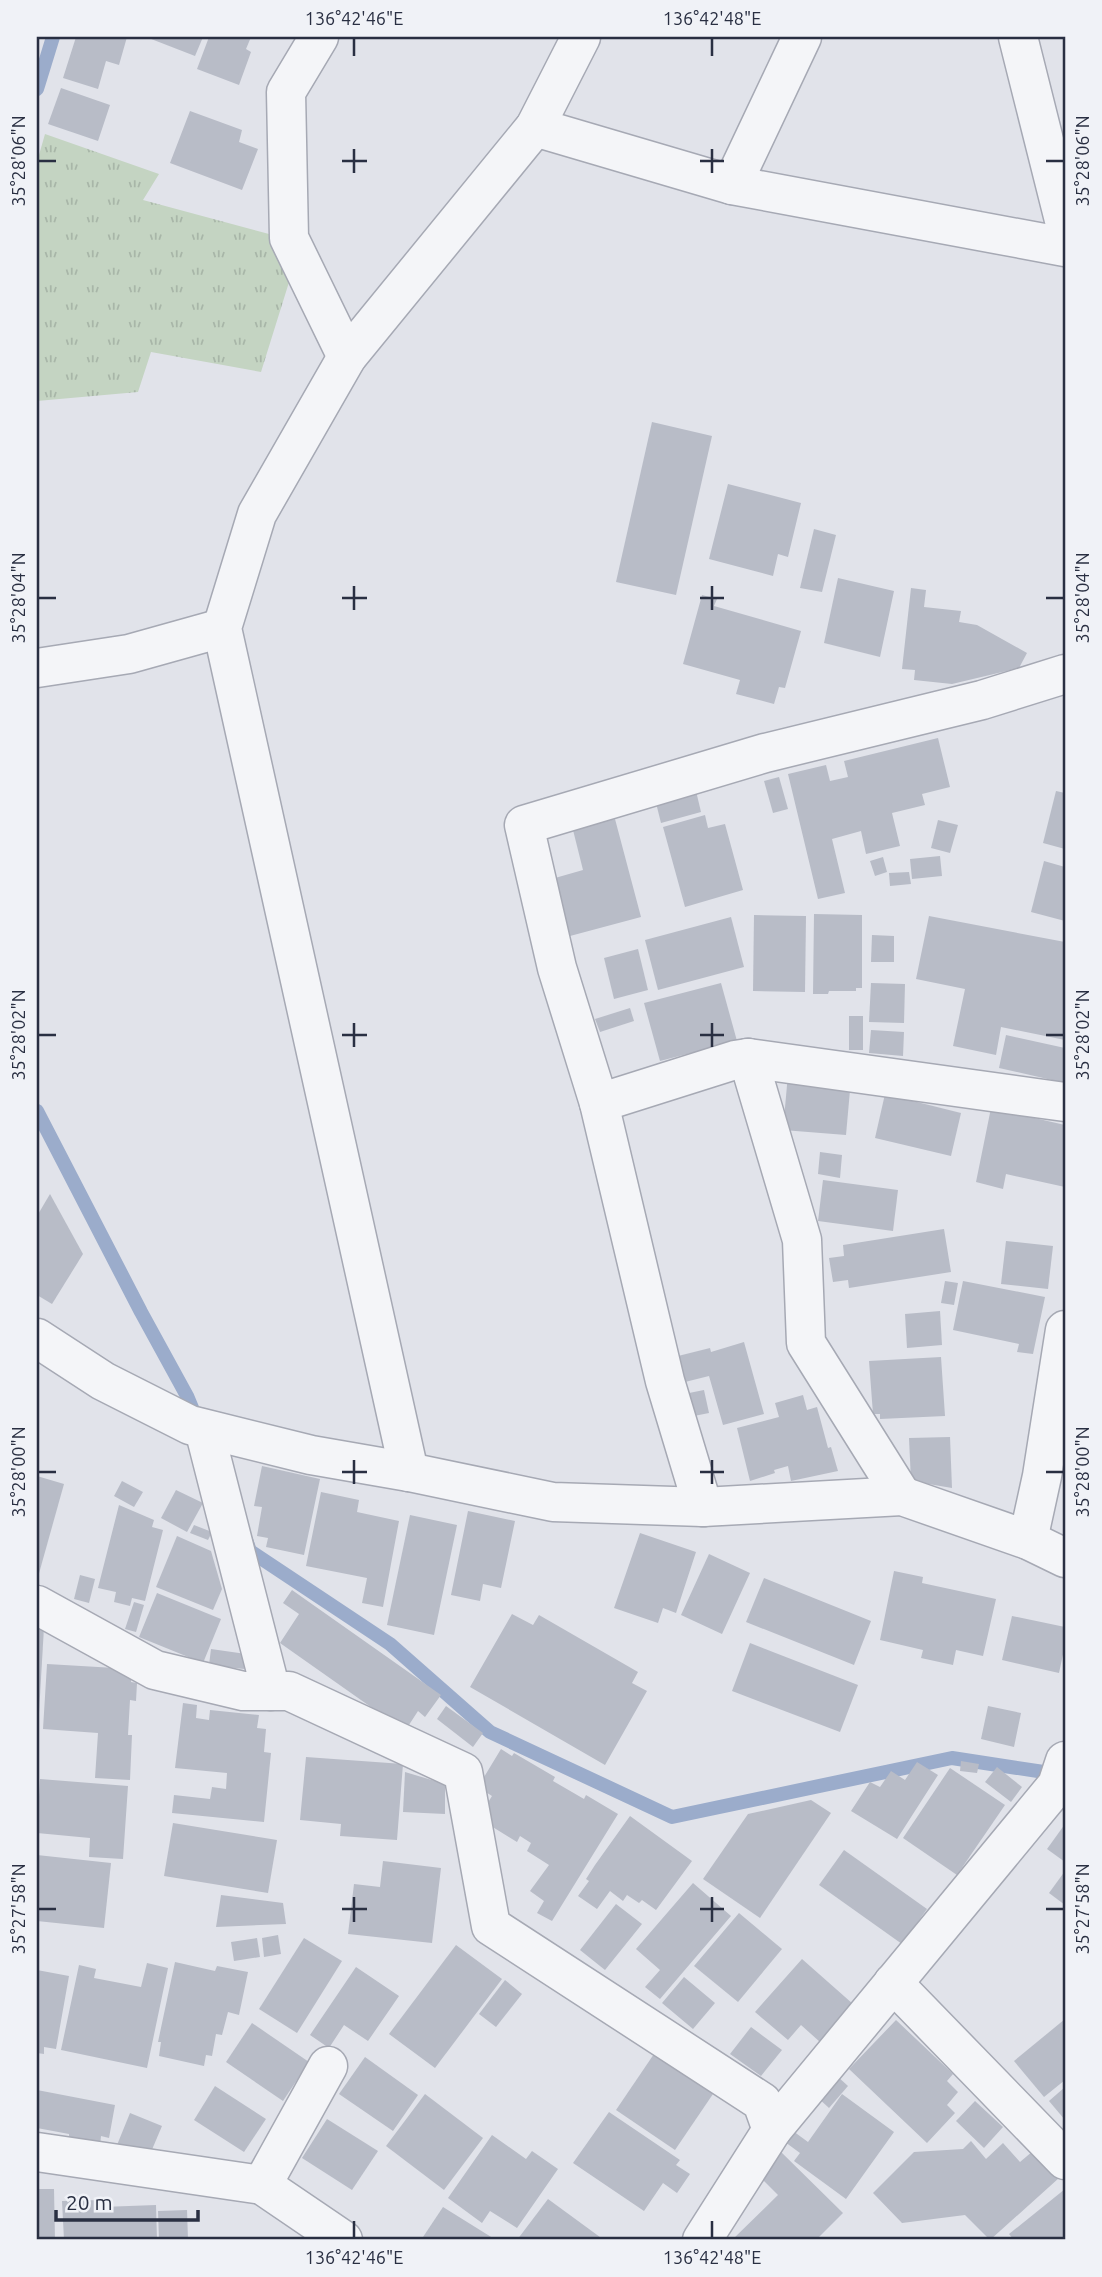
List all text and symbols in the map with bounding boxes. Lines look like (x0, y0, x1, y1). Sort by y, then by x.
text: 136°42'46"E (305, 8, 403, 28)
text: 136°42'48"E (663, 8, 761, 28)
text: 35°28'06"N (8, 115, 28, 207)
text: 35°28'06"N (1072, 115, 1092, 207)
text: 35°28'04"N (8, 552, 28, 644)
text: 35°28'04"N (1072, 552, 1092, 644)
text: 35°28'02"N (8, 989, 28, 1081)
text: 35°28'02"N (1072, 989, 1092, 1081)
text: 35°28'00"N (8, 1426, 28, 1518)
text: 35°28'00"N (1072, 1426, 1092, 1518)
text: 35°27'58"N (8, 1863, 28, 1955)
text: 35°27'58"N (1072, 1863, 1092, 1955)
scale bar (56, 2179, 198, 2223)
text: 20 m (66, 2190, 113, 2214)
text: 136°42'46"E (305, 2247, 403, 2267)
text: 136°42'48"E (663, 2247, 761, 2267)

